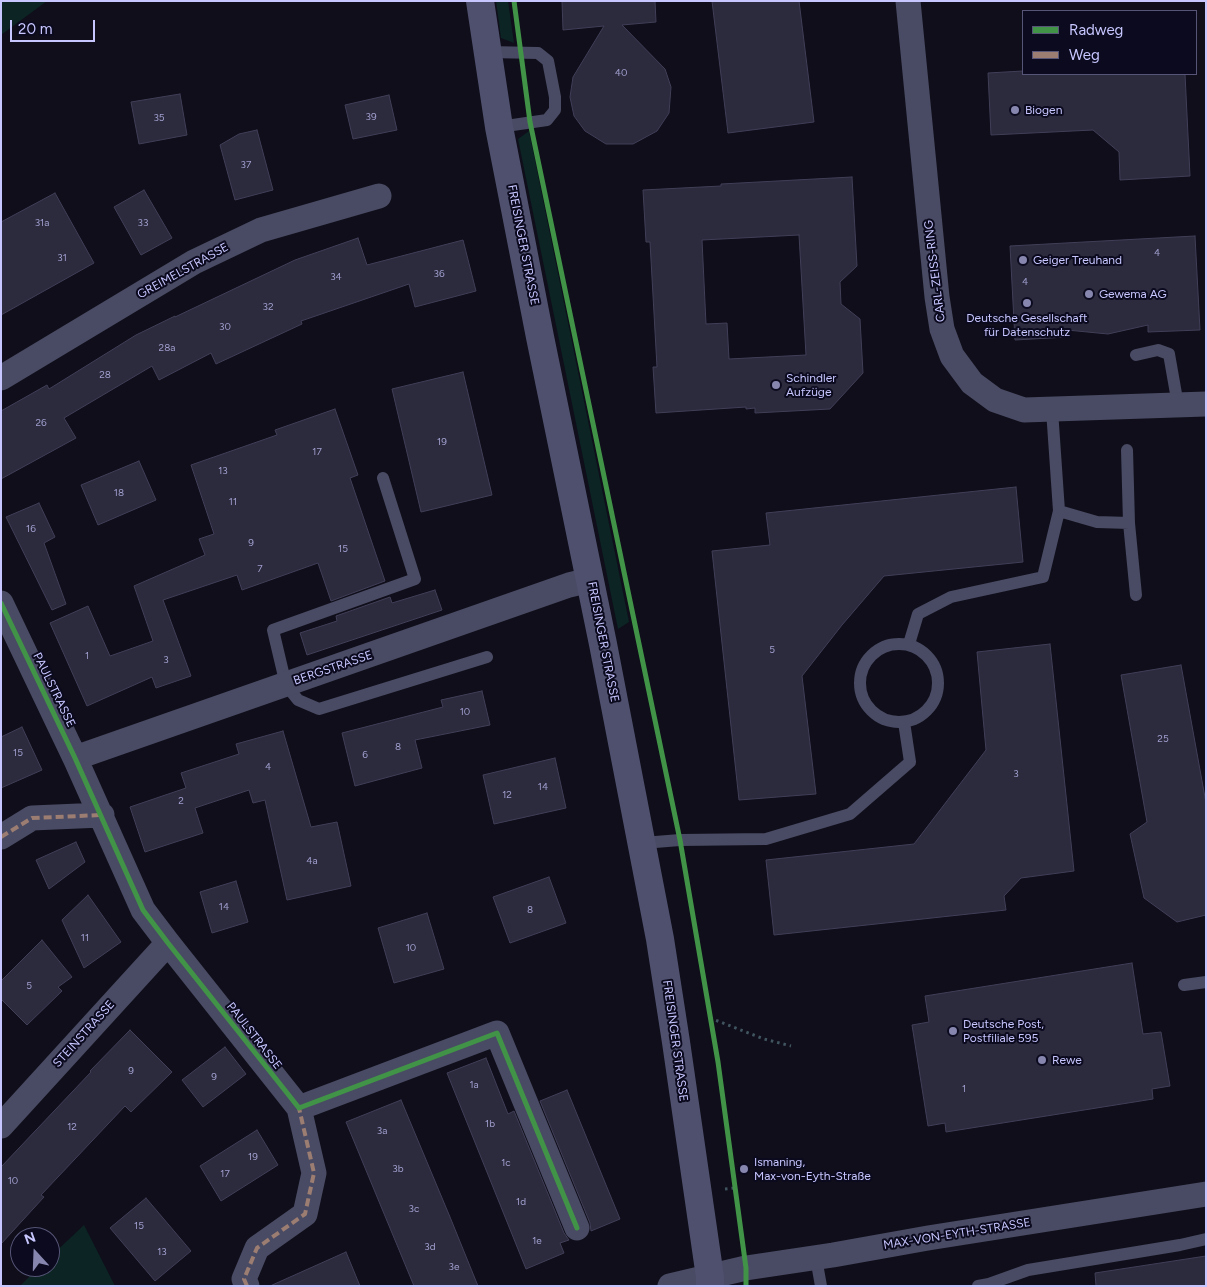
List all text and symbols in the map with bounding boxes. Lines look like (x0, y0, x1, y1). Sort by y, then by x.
scale bar (12, 10, 98, 42)
legend (1022, 10, 1197, 75)
text: 20 m (18, 20, 52, 38)
text: Radweg (1069, 21, 1123, 39)
text: Weg (1069, 46, 1100, 64)
house number: 40 (615, 67, 627, 79)
place label: Biogen (1025, 103, 1062, 117)
marker: Biogen (1009, 104, 1021, 116)
house number: 39 (365, 111, 377, 123)
house number: 35 (153, 112, 165, 124)
house number: 37 (241, 159, 251, 171)
street label: FREISINGER STRASSE (504, 184, 542, 306)
house number: 31a (35, 217, 49, 229)
house number: 33 (138, 217, 148, 229)
street label: CARL-ZEISS-RING (922, 219, 948, 323)
street label: GREIMELSTRASSE (135, 240, 231, 302)
house number: 4 (1154, 247, 1160, 259)
house number: 31 (57, 252, 67, 264)
place label: Geiger Treuhand (1033, 253, 1122, 267)
marker: Geiger Treuhand (1017, 254, 1029, 266)
house number: 36 (433, 268, 445, 280)
house number: 34 (330, 271, 342, 283)
house number: 4 (1022, 276, 1028, 288)
place label: Gewema AG (1099, 287, 1167, 301)
marker: Gewema AG (1083, 288, 1095, 300)
marker: Deutsche Gesellschaft für Datenschutz (1021, 297, 1033, 309)
house number: 32 (262, 301, 274, 313)
place label: Deutsche Gesellschaft für Datenschutz (966, 311, 1088, 339)
house number: 30 (219, 321, 231, 333)
house number: 28a (159, 342, 175, 354)
house number: 28 (99, 369, 111, 381)
place label: Schindler Aufzüge (786, 371, 836, 399)
marker: Schindler Aufzüge (770, 379, 782, 391)
house number: 26 (35, 417, 47, 429)
house number: 19 (437, 436, 447, 448)
house number: 17 (312, 446, 322, 458)
house number: 13 (218, 465, 228, 477)
house number: 18 (114, 487, 124, 499)
house number: 11 (229, 496, 237, 508)
house number: 16 (26, 523, 36, 535)
house number: 9 (248, 537, 254, 549)
house number: 15 (338, 543, 348, 555)
house number: 7 (257, 563, 263, 575)
street label: FREISINGER STRASSE (584, 581, 622, 703)
house number: 5 (769, 644, 775, 656)
street label: BERGSTRASSE (292, 648, 374, 688)
street label: PAULSTRASSE (30, 650, 78, 730)
house number: 1 (85, 650, 89, 662)
house number: 3 (163, 654, 169, 666)
house number: 10 (460, 706, 470, 718)
house number: 25 (1157, 733, 1169, 745)
house number: 8 (395, 741, 401, 753)
house number: 15 (13, 747, 23, 759)
house number: 6 (362, 749, 368, 761)
house number: 4 (265, 761, 271, 773)
house number: 3 (1013, 768, 1019, 780)
house number: 14 (538, 781, 548, 793)
house number: 12 (502, 789, 512, 801)
house number: 2 (178, 795, 184, 807)
house number: 4a (306, 855, 318, 867)
house number: 14 (219, 901, 229, 913)
house number: 8 (527, 904, 533, 916)
house number: 11 (81, 932, 89, 944)
house number: 10 (406, 942, 416, 954)
street label: FREISINGER STRASSE (659, 979, 691, 1103)
house number: 5 (26, 980, 32, 992)
street label: STEINSTRASSE (50, 998, 118, 1070)
street label: PAULSTRASSE (223, 1000, 285, 1072)
place label: Deutsche Post, Postfiliale 595 (963, 1017, 1044, 1045)
marker: Deutsche Post, Postfiliale 595 (947, 1025, 959, 1037)
place label: Rewe (1052, 1053, 1082, 1067)
marker: Rewe (1036, 1054, 1048, 1066)
house number: 9 (128, 1065, 134, 1077)
house number: 9 (211, 1071, 217, 1083)
house number: 1a (469, 1079, 479, 1091)
house number: 1 (962, 1083, 966, 1095)
house number: 1b (485, 1118, 495, 1130)
house number: 12 (67, 1121, 77, 1133)
house number: 3a (377, 1125, 387, 1137)
house number: 19 (248, 1151, 258, 1163)
place label: Ismaning, Max-von-Eyth-Straße (754, 1155, 871, 1183)
house number: 1c (501, 1157, 511, 1169)
house number: 3b (392, 1163, 404, 1175)
marker: Ismaning, Max-von-Eyth-Straße (738, 1163, 750, 1175)
house number: 17 (220, 1168, 230, 1180)
house number: 10 (8, 1175, 18, 1187)
house number: 1d (516, 1196, 526, 1208)
house number: 3c (409, 1203, 419, 1215)
street label: MAX-VON-EYTH-STRASSE (882, 1215, 1032, 1253)
house number: 15 (134, 1220, 144, 1232)
north arrow (10, 1227, 60, 1277)
text: N (22, 1229, 38, 1248)
house number: 1e (532, 1235, 542, 1247)
house number: 3d (424, 1241, 436, 1253)
house number: 13 (157, 1246, 167, 1258)
house number: 3e (449, 1261, 459, 1273)

